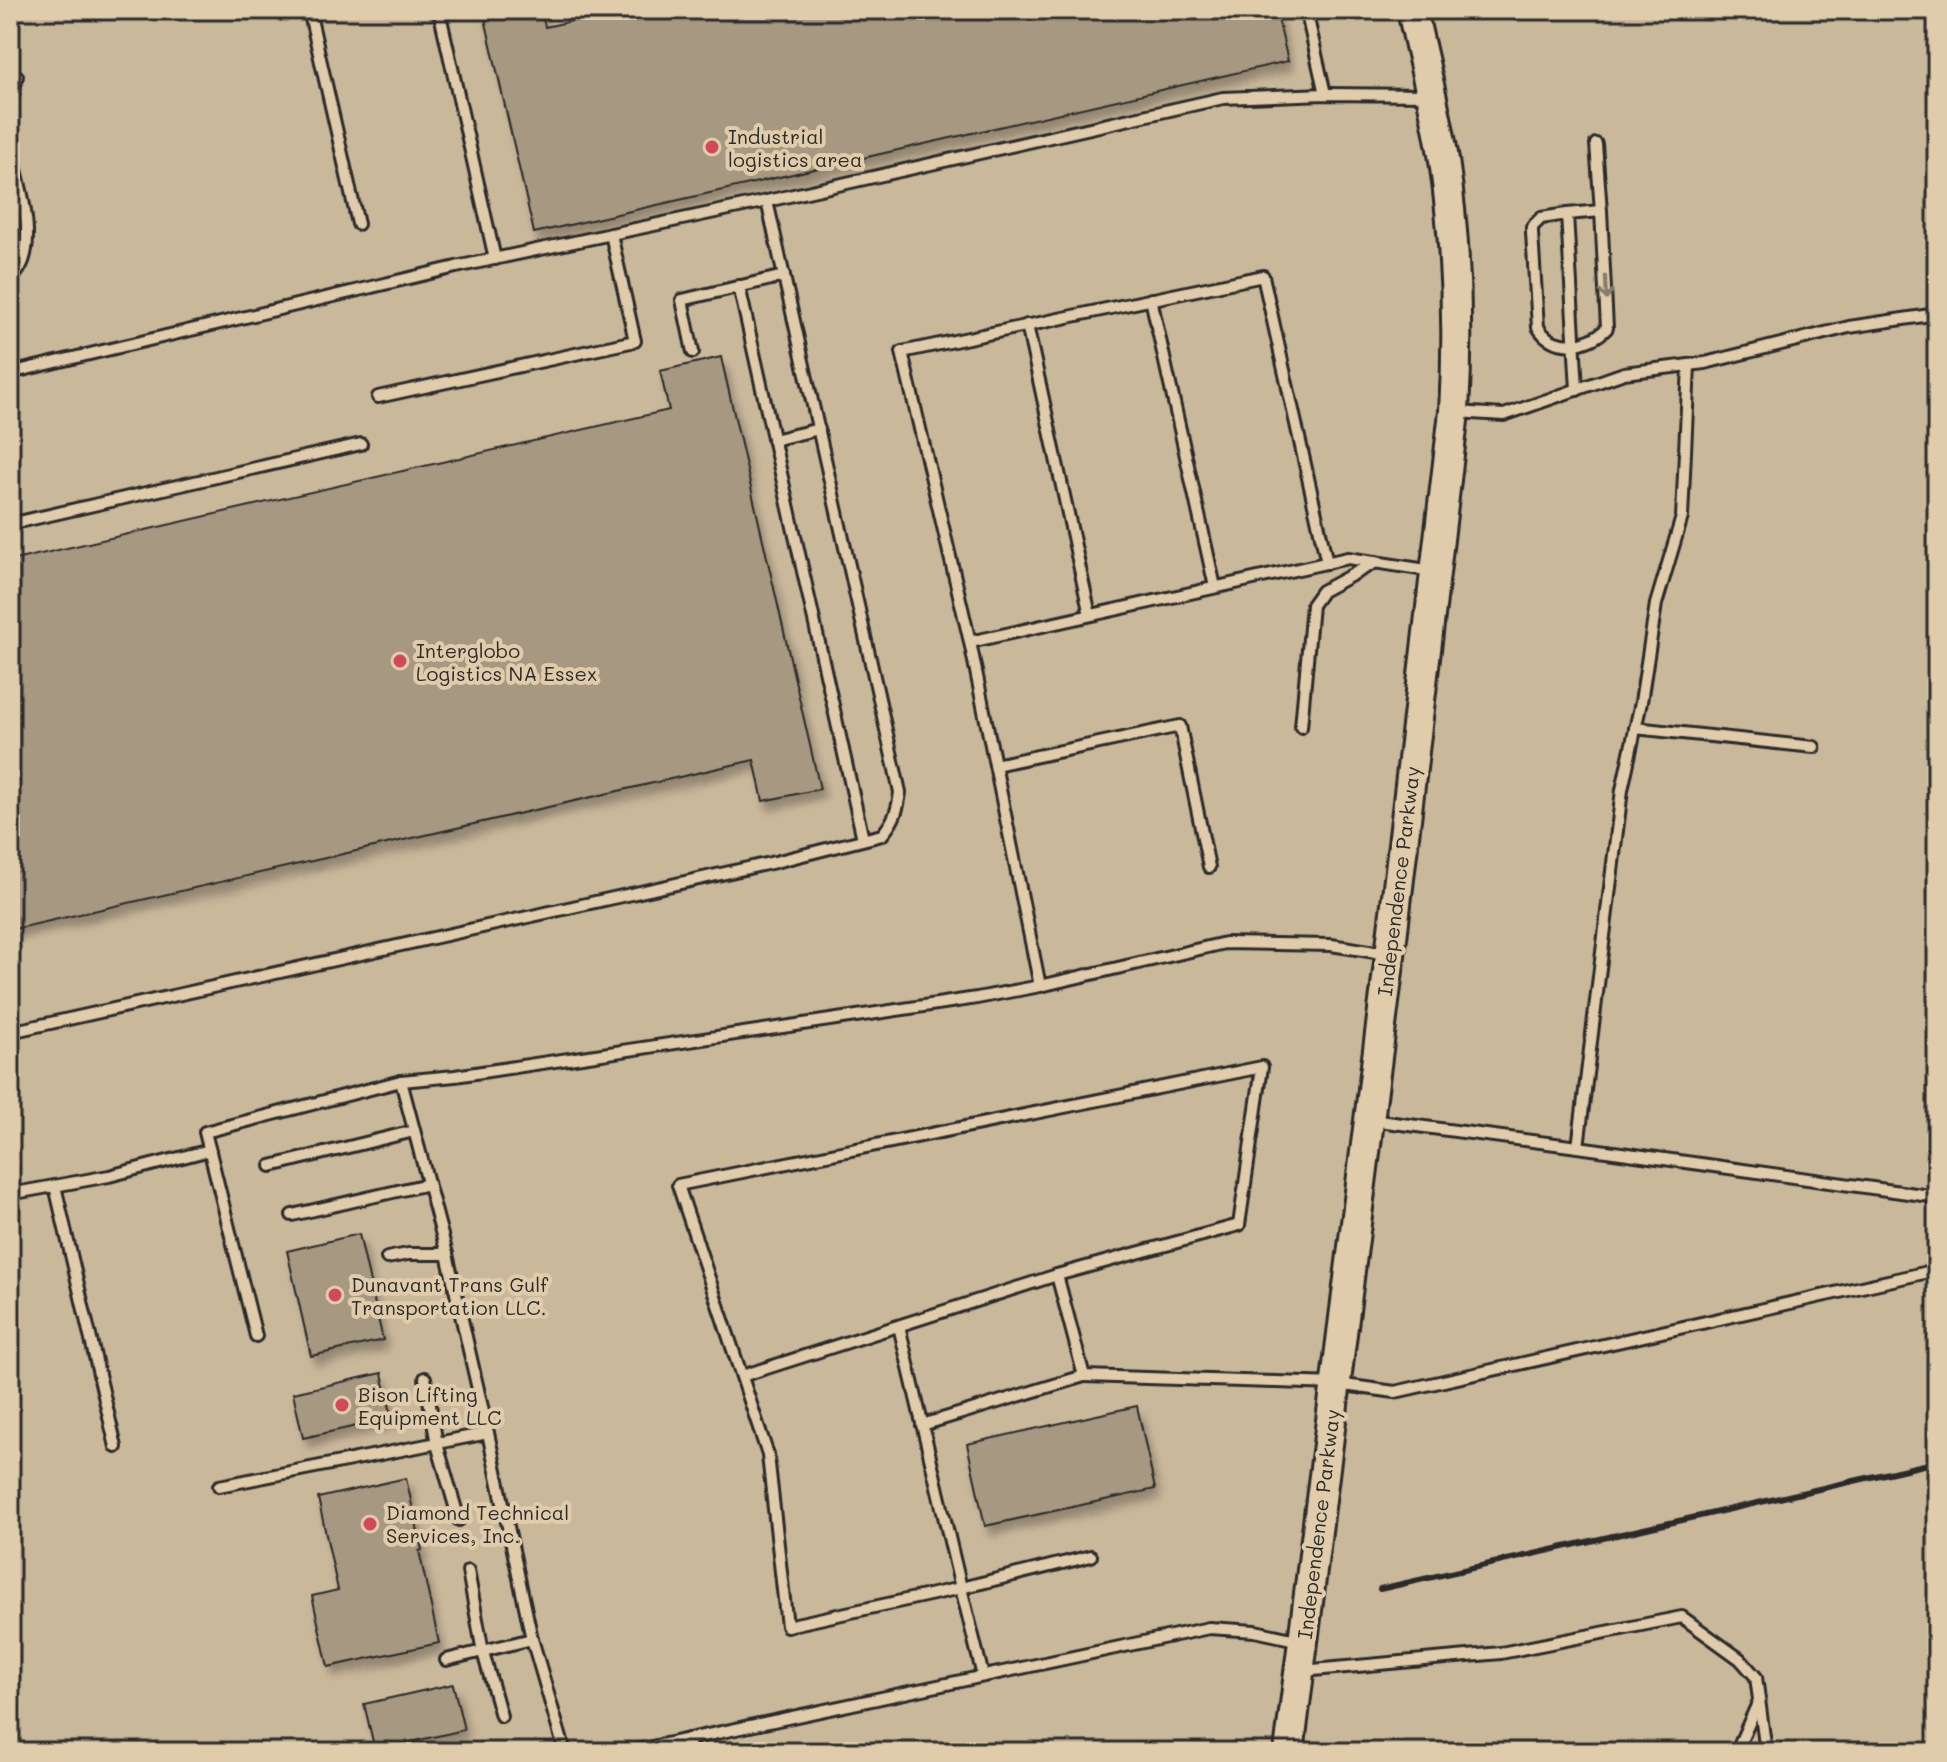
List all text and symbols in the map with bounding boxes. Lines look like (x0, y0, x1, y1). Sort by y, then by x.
place label: Industrial logistics area (728, 123, 862, 172)
marker: Industrial logistics area (703, 138, 721, 156)
one-way arrow (1599, 274, 1614, 301)
place label: Interglobo Logistics NA Essex (416, 637, 597, 686)
marker: Interglobo Logistics NA Essex (391, 652, 409, 670)
street label: Independence Parkway (1371, 765, 1425, 997)
place label: Dunavant Trans Gulf Transportation LLC. (351, 1271, 549, 1320)
marker: Dunavant Trans Gulf Transportation LLC. (326, 1286, 344, 1304)
place label: Bison Lifting Equipment LLC (358, 1381, 502, 1430)
marker: Bison Lifting Equipment LLC (333, 1396, 351, 1414)
street label: Independence Parkway (1291, 1408, 1345, 1640)
place label: Diamond Technical Services, Inc. (386, 1499, 569, 1548)
marker: Diamond Technical Services, Inc. (361, 1515, 379, 1533)

